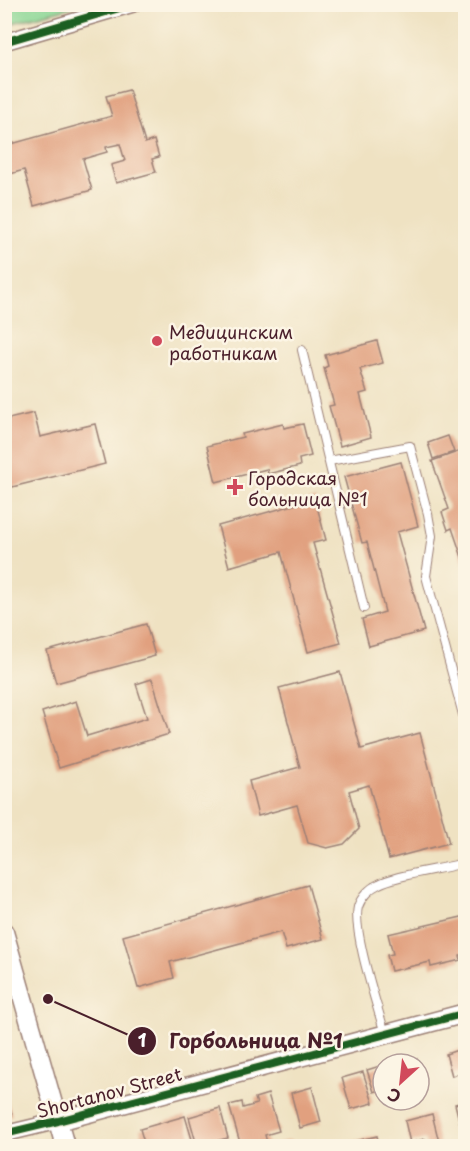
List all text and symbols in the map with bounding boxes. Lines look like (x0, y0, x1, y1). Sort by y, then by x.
place label: Медицинским работникам (169, 318, 294, 366)
marker: Медицинским работникам (150, 334, 164, 348)
place label: Городская больница №1 (248, 464, 368, 512)
marker: Городская больница №1 (226, 478, 244, 496)
callout: Горбольница №1 (127, 1022, 355, 1060)
text: Горбольница №1 (169, 1025, 343, 1055)
text: 1 (138, 1026, 147, 1053)
north arrow (371, 1052, 431, 1112)
street label: Shortanov Street (33, 1060, 185, 1124)
text: С (383, 1083, 405, 1110)

